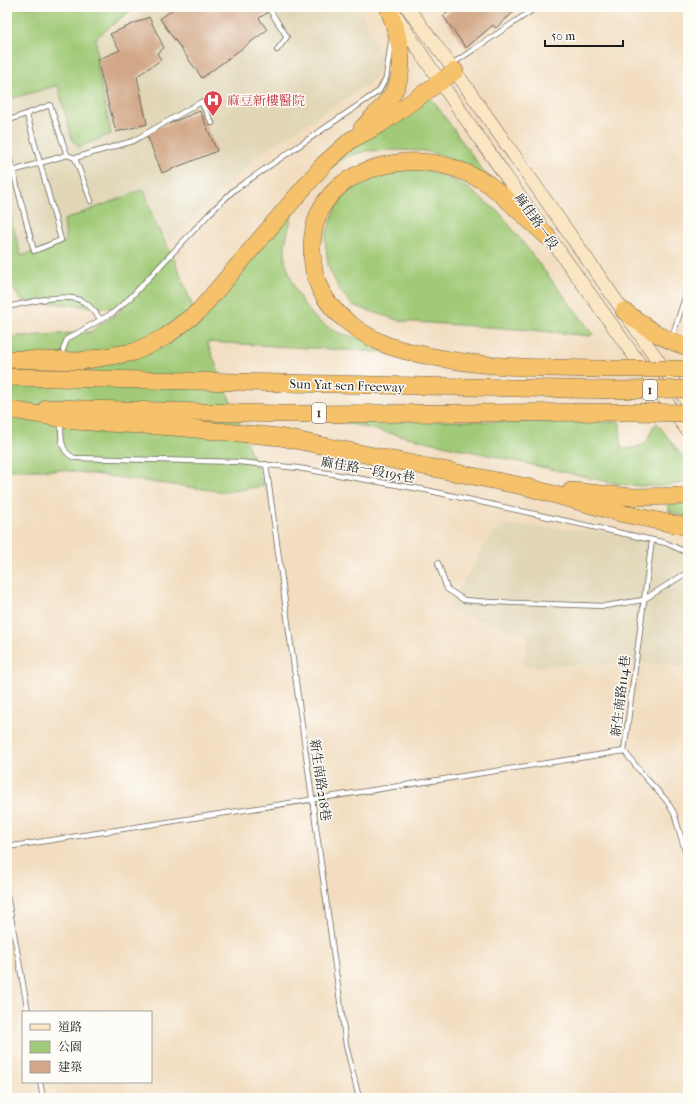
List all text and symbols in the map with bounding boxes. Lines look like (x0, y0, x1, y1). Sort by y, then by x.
scale bar (545, 22, 623, 48)
text: 50 m (551, 29, 575, 43)
hospital icon: 麻豆新樓醫院 (202, 89, 224, 117)
place label: 麻豆新樓醫院 (227, 93, 305, 108)
street label: 麻佳路一段 (512, 190, 561, 252)
street label: Sun Yat-sen Freeway (289, 376, 406, 395)
road number: 1 (643, 380, 657, 400)
road number: 1 (312, 403, 326, 423)
street label: 麻佳路一段195巷 (320, 454, 416, 485)
street label: 新生南路114巷 (608, 654, 633, 738)
street label: 新生南路218巷 (307, 738, 334, 822)
legend (22, 1011, 152, 1083)
text: 道路 (58, 1020, 82, 1034)
text: 公園 (58, 1040, 82, 1054)
text: 建築 (58, 1060, 82, 1074)

